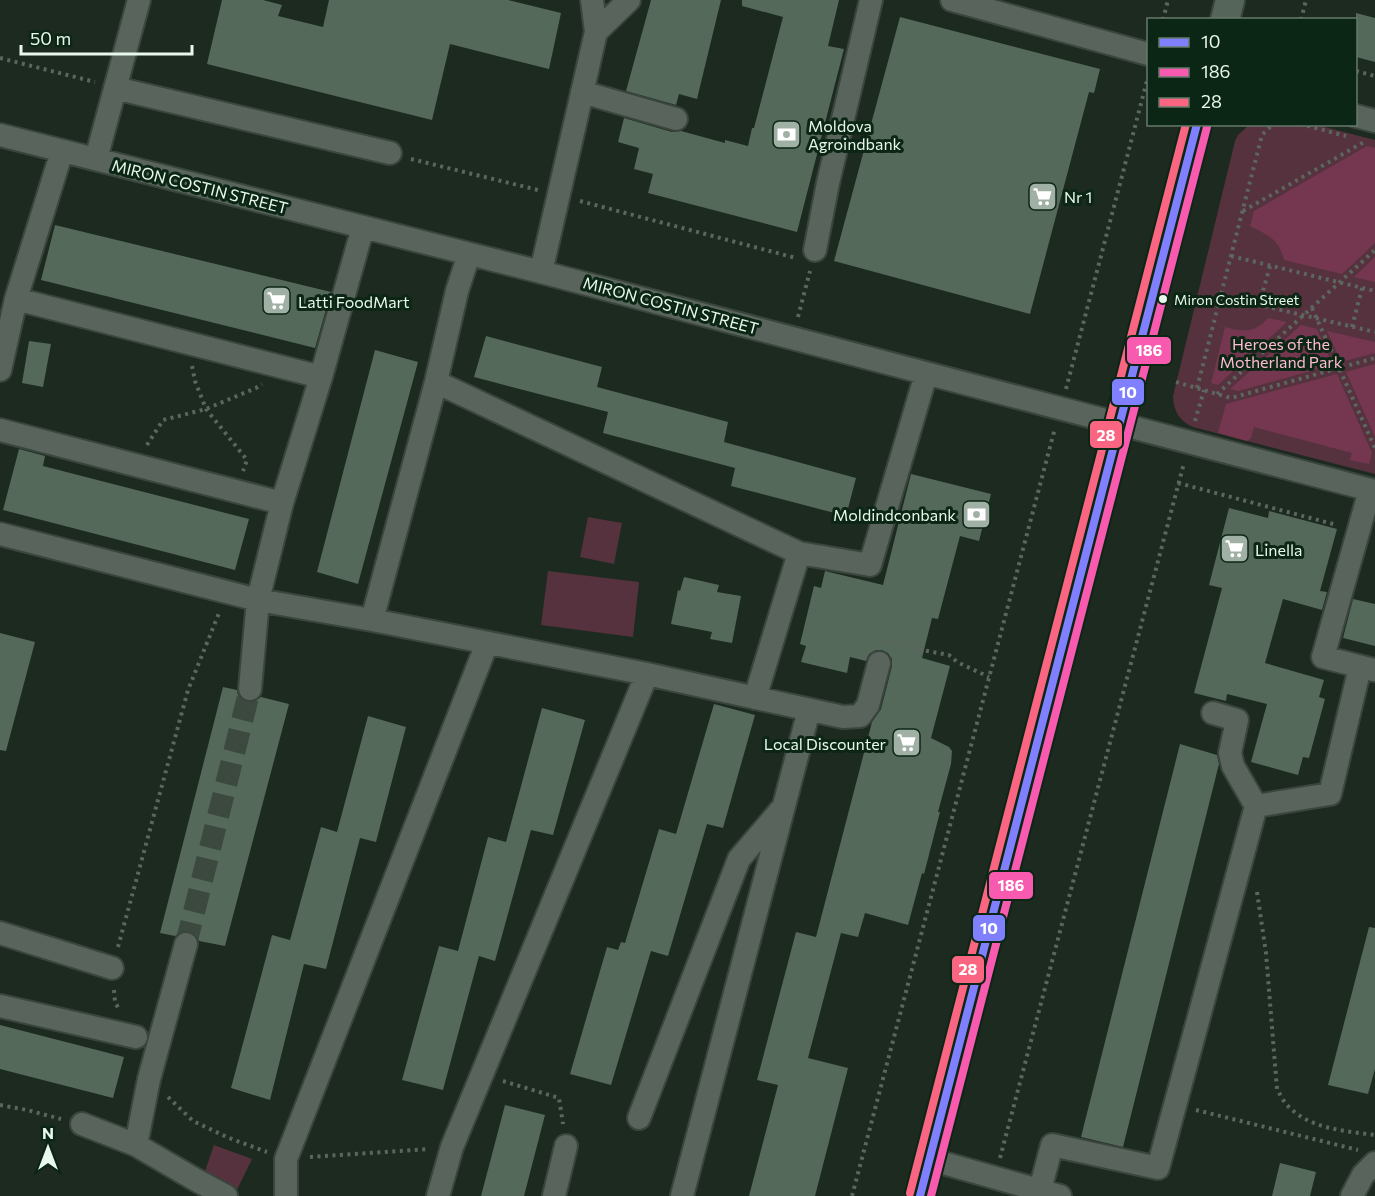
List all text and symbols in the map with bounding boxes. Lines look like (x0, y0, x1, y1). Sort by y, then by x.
scale bar (21, 18, 192, 56)
legend (1147, 18, 1357, 126)
text: 50 m (30, 27, 71, 49)
text: 10 (1201, 30, 1220, 52)
text: 186 (1201, 60, 1231, 82)
text: 28 (1201, 90, 1222, 112)
place label: Moldova Agroindbank (808, 116, 902, 153)
bank icon: Moldova Agroindbank (771, 118, 803, 150)
street label: MIRON COSTIN STREET (110, 155, 290, 217)
supermarket icon: Nr 1 (1027, 180, 1059, 212)
place label: Nr 1 (1064, 187, 1092, 206)
street label: MIRON COSTIN STREET (581, 272, 761, 338)
supermarket icon: Latti FoodMart (261, 285, 293, 317)
place label: Miron Costin Street (1174, 291, 1299, 308)
place label: Latti FoodMart (298, 292, 410, 311)
marker: Miron Costin Street (1157, 293, 1169, 305)
park label: Heroes of the Motherland Park (1220, 334, 1343, 371)
line badge: 186 (1126, 336, 1172, 365)
text: 186 (1135, 340, 1163, 359)
line badge: 10 (1111, 378, 1145, 406)
text: 10 (1119, 382, 1137, 401)
line badge: 28 (1089, 420, 1123, 449)
text: 28 (1097, 425, 1116, 444)
bank icon: Moldindconbank (961, 498, 993, 530)
place label: Moldindconbank (833, 505, 956, 524)
supermarket icon: Linella (1218, 533, 1250, 565)
place label: Linella (1255, 540, 1302, 559)
supermarket icon: Local Discounter (891, 727, 923, 759)
place label: Local Discounter (764, 734, 887, 753)
line badge: 186 (988, 871, 1034, 900)
text: 186 (997, 875, 1025, 894)
line badge: 10 (972, 914, 1006, 942)
text: 10 (980, 918, 998, 937)
line badge: 28 (951, 955, 985, 984)
text: 28 (959, 959, 978, 978)
north arrow (18, 1118, 78, 1178)
text: N (42, 1123, 54, 1142)

